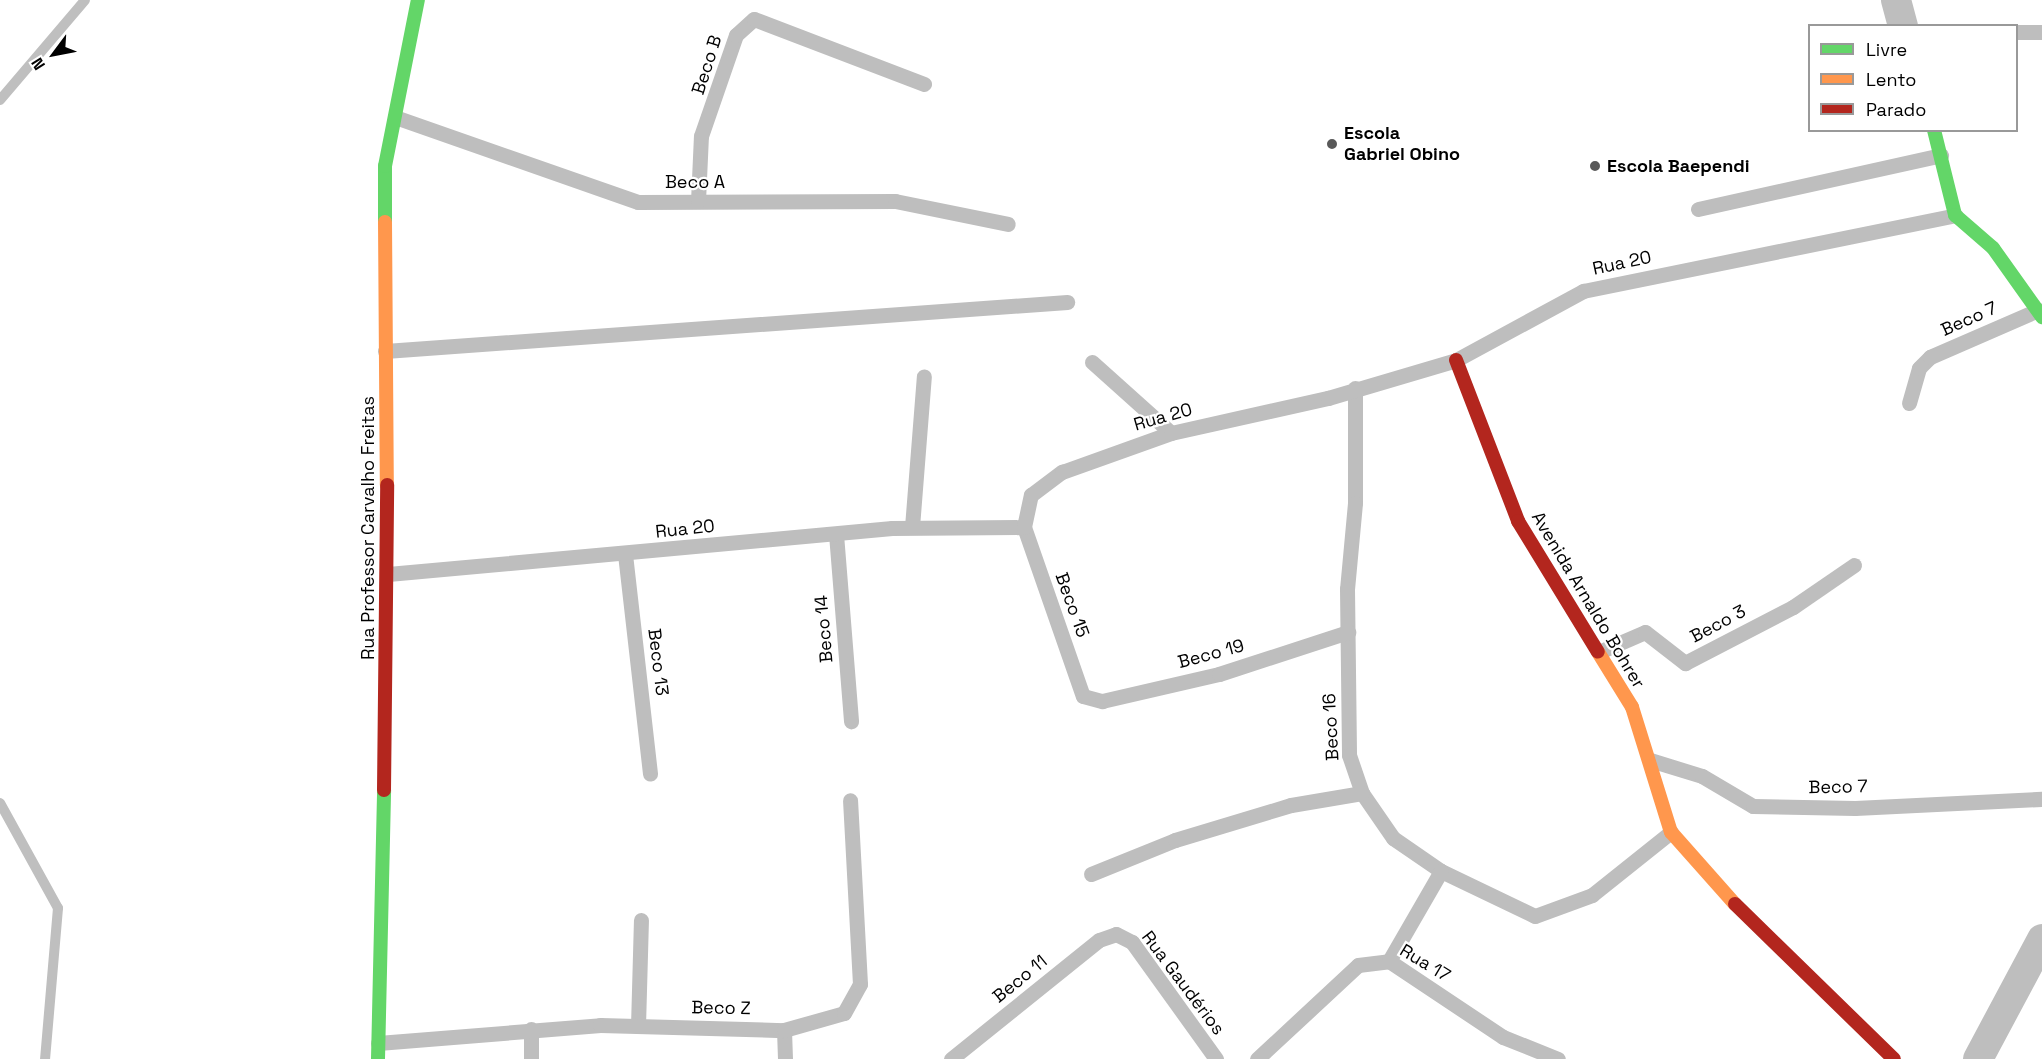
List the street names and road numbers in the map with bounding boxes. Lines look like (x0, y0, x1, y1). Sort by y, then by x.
street label: Beco B (687, 33, 727, 97)
street label: Beco A (665, 171, 725, 193)
street label: Rua 20 (1591, 246, 1653, 280)
street label: Beco 7 (1938, 297, 2000, 341)
street label: Rua Professor Carvalho Freitas (357, 396, 379, 660)
street label: Rua 20 (1131, 398, 1195, 436)
street label: Avenida Arnaldo Bohrer (1527, 508, 1649, 692)
street label: Rua 20 (654, 515, 716, 543)
street label: Beco 15 (1050, 570, 1094, 640)
street label: Beco 14 (810, 594, 838, 664)
street label: Beco 3 (1686, 600, 1750, 648)
street label: Beco 13 (643, 627, 673, 697)
street label: Beco 19 (1176, 635, 1246, 673)
street label: Beco 16 (1318, 693, 1344, 761)
street label: Beco 7 (1808, 776, 1868, 798)
street label: Rua Gaudérios (1137, 927, 1229, 1039)
street label: Rua 17 (1396, 940, 1454, 986)
street label: Beco 11 (988, 950, 1052, 1008)
street label: Beco Z (691, 997, 751, 1019)

